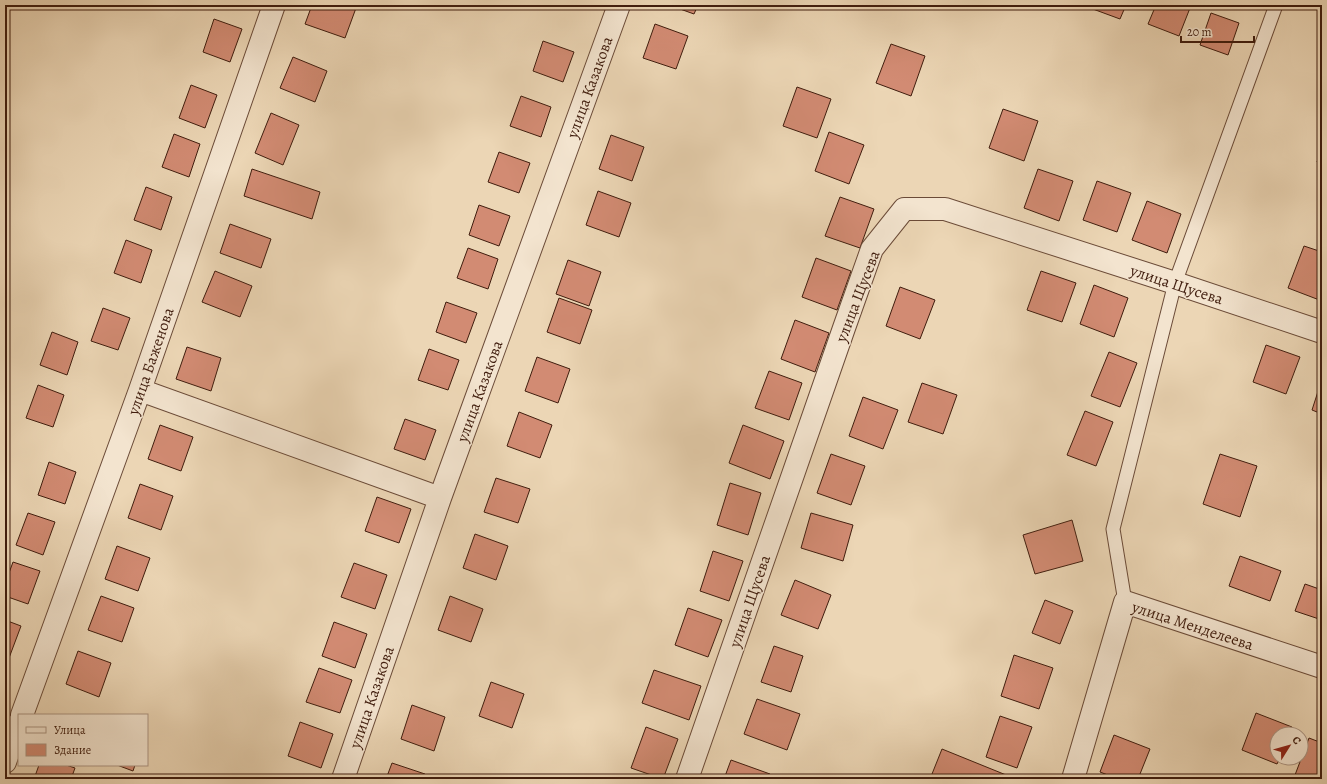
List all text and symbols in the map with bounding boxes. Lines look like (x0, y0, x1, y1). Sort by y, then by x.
scale bar (1181, 18, 1254, 44)
text: 20 m (1187, 24, 1211, 40)
street label: улица Казакова (561, 33, 619, 142)
street label: улица Щусева (830, 247, 886, 346)
street label: улица Щусева (1126, 259, 1227, 311)
street label: улица Баженова (122, 304, 180, 419)
street label: улица Казакова (451, 337, 509, 446)
street label: улица Щусева (724, 552, 776, 651)
street label: улица Менделеева (1128, 596, 1257, 656)
street label: улица Казакова (344, 643, 400, 752)
legend (18, 714, 148, 766)
text: Улица (54, 722, 86, 738)
north arrow (1269, 726, 1309, 766)
text: С (1289, 733, 1305, 748)
text: Здание (54, 742, 91, 758)

